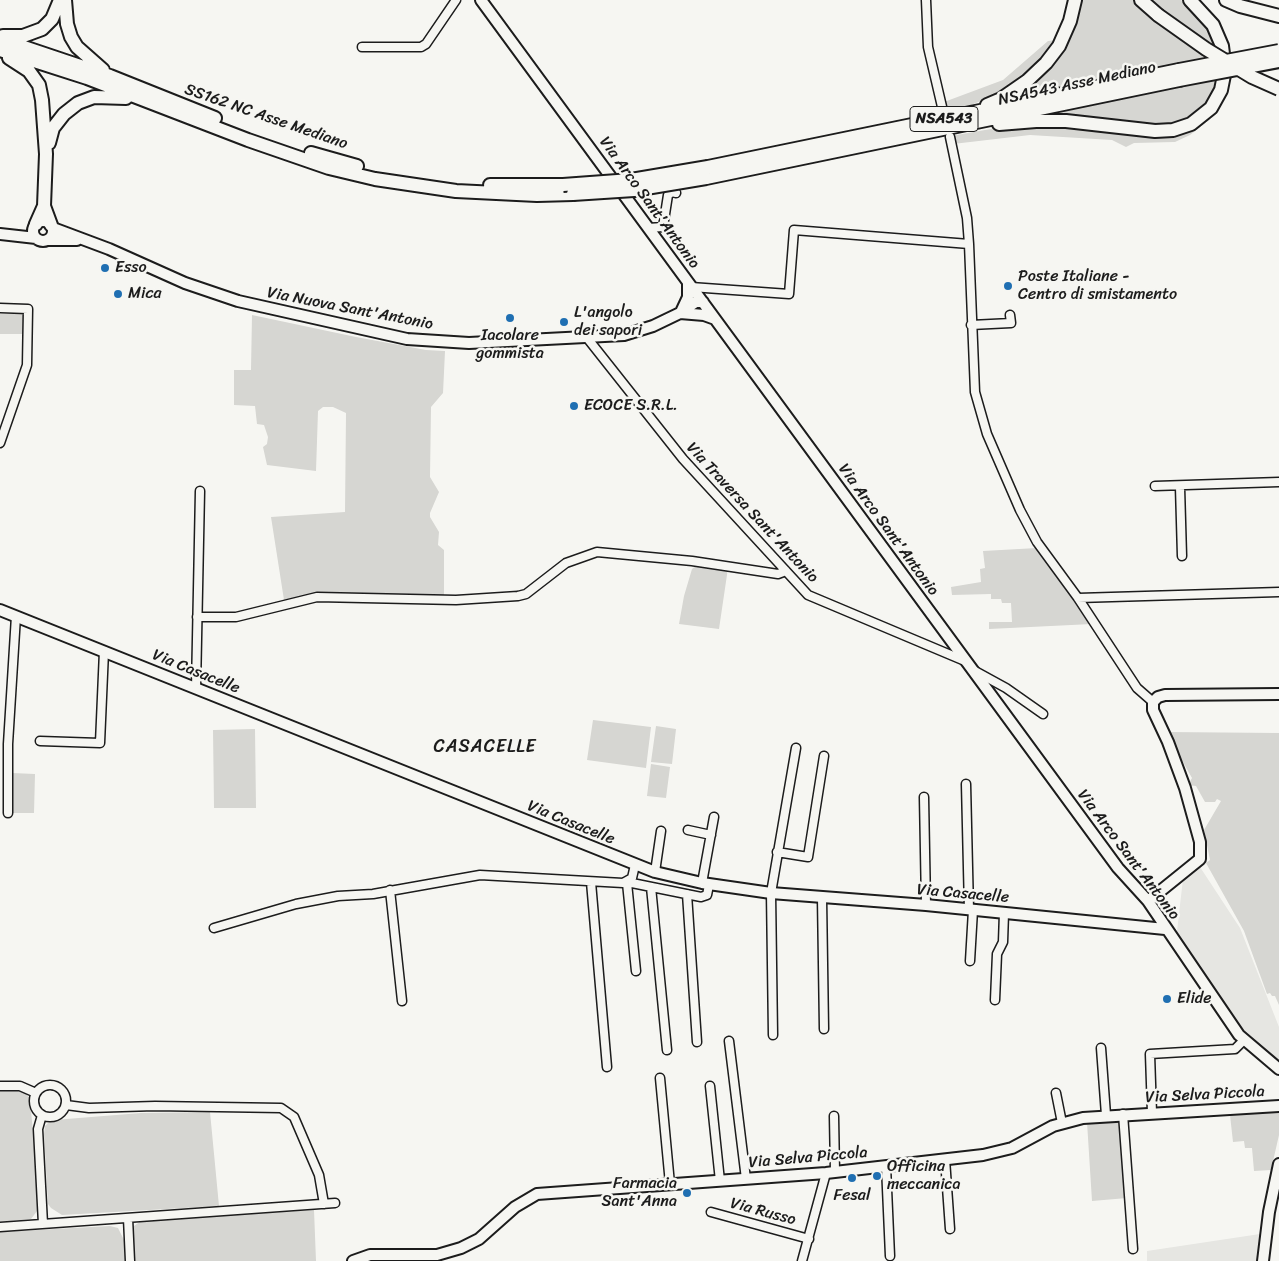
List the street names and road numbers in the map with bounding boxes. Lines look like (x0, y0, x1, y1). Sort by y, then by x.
street label: NSA543 Asse Mediano (996, 58, 1158, 110)
street label: SS162 NC Asse Mediano (182, 80, 350, 154)
road number: NSA543 (910, 106, 978, 132)
street label: Via Arco Sant'Antonio (595, 133, 703, 273)
street label: Via Nuova Sant'Antonio (265, 284, 435, 334)
street label: Via Traversa Sant'Antonio (682, 439, 822, 587)
street label: Via Arco Sant'Antonio (834, 460, 942, 600)
street label: Via Casacelle (149, 646, 243, 698)
street label: Via Arco Sant'Antonio (1073, 786, 1183, 924)
street label: Via Casacelle (524, 797, 618, 849)
street label: Via Casacelle (916, 880, 1010, 908)
street label: Via Selva Piccola (1145, 1082, 1265, 1108)
street label: Via Selva Piccola (748, 1143, 868, 1173)
street label: Via Russo (728, 1194, 798, 1230)

